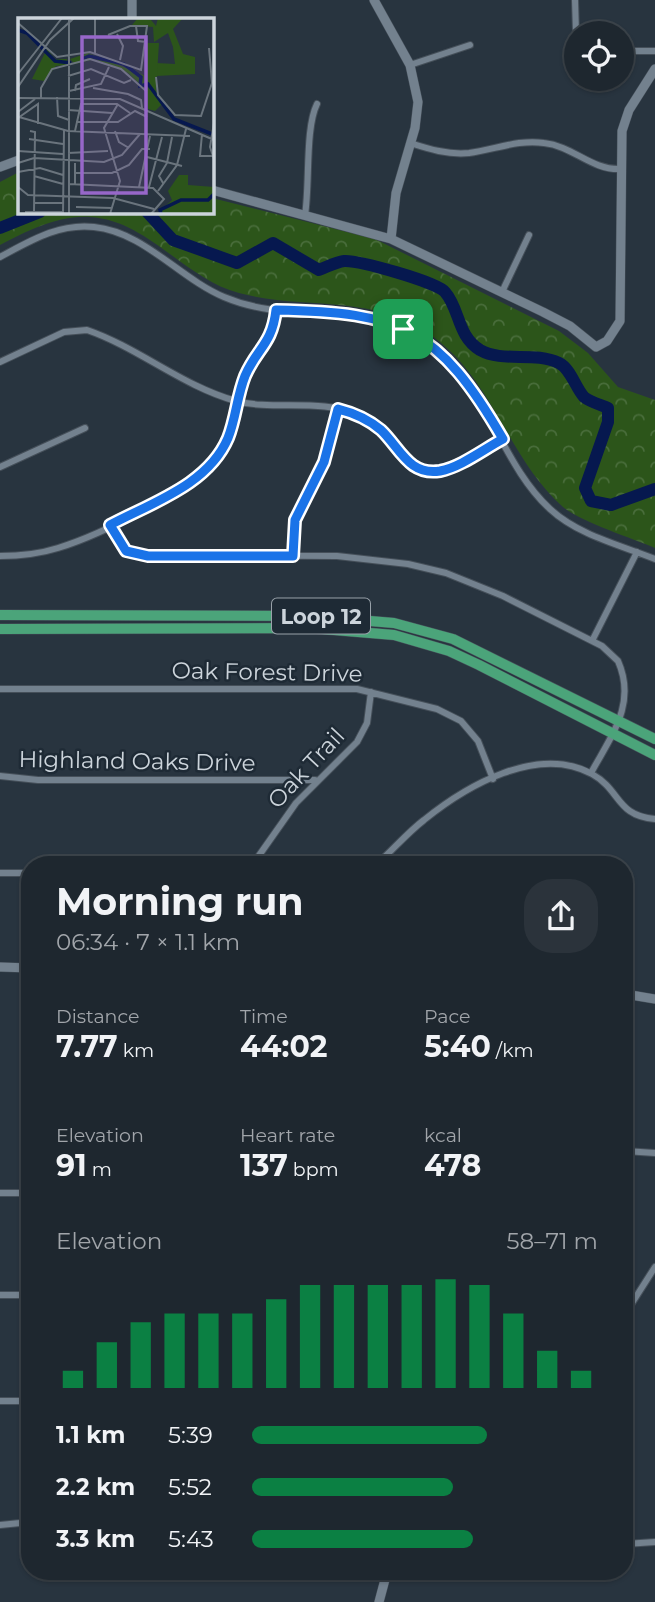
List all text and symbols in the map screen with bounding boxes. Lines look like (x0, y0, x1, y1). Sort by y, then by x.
inset map (18, 18, 214, 214)
map controls (564, 21, 634, 91)
button: locate (564, 21, 634, 91)
pin (373, 299, 433, 359)
icon: arrive (384, 310, 422, 348)
road number: Loop 12 (272, 598, 370, 634)
street label: Oak Forest Drive (171, 656, 363, 688)
street label: Oak Trail (262, 722, 350, 814)
street label: Highland Oaks Drive (18, 745, 256, 777)
text: Morning run (56, 878, 304, 925)
button: share (524, 879, 598, 953)
text: 06:34 · 7 × 1.1 km (56, 928, 240, 956)
text: Distance (56, 1005, 139, 1028)
text: Time (240, 1005, 288, 1028)
text: Pace (424, 1005, 471, 1028)
text: 7.77 (56, 1028, 118, 1065)
text: 44:02 (240, 1028, 327, 1065)
text: 5:40 (424, 1028, 491, 1065)
text: km (118, 1039, 154, 1062)
text: /km (491, 1039, 534, 1062)
text: Elevation (56, 1124, 144, 1147)
text: Heart rate (240, 1124, 335, 1147)
text: kcal (424, 1124, 462, 1147)
text: 91 (56, 1147, 87, 1184)
text: 137 (240, 1147, 288, 1184)
text: 478 (424, 1147, 481, 1184)
text: m (87, 1158, 112, 1181)
text: bpm (288, 1158, 339, 1181)
text: Elevation (56, 1227, 162, 1255)
text: 58–71 m (507, 1227, 598, 1255)
text: 1.1 km (56, 1421, 125, 1449)
text: 5:39 (168, 1421, 213, 1449)
text: 2.2 km (56, 1473, 135, 1501)
text: 5:52 (168, 1473, 212, 1501)
text: 3.3 km (56, 1525, 135, 1553)
text: 5:43 (168, 1525, 214, 1553)

